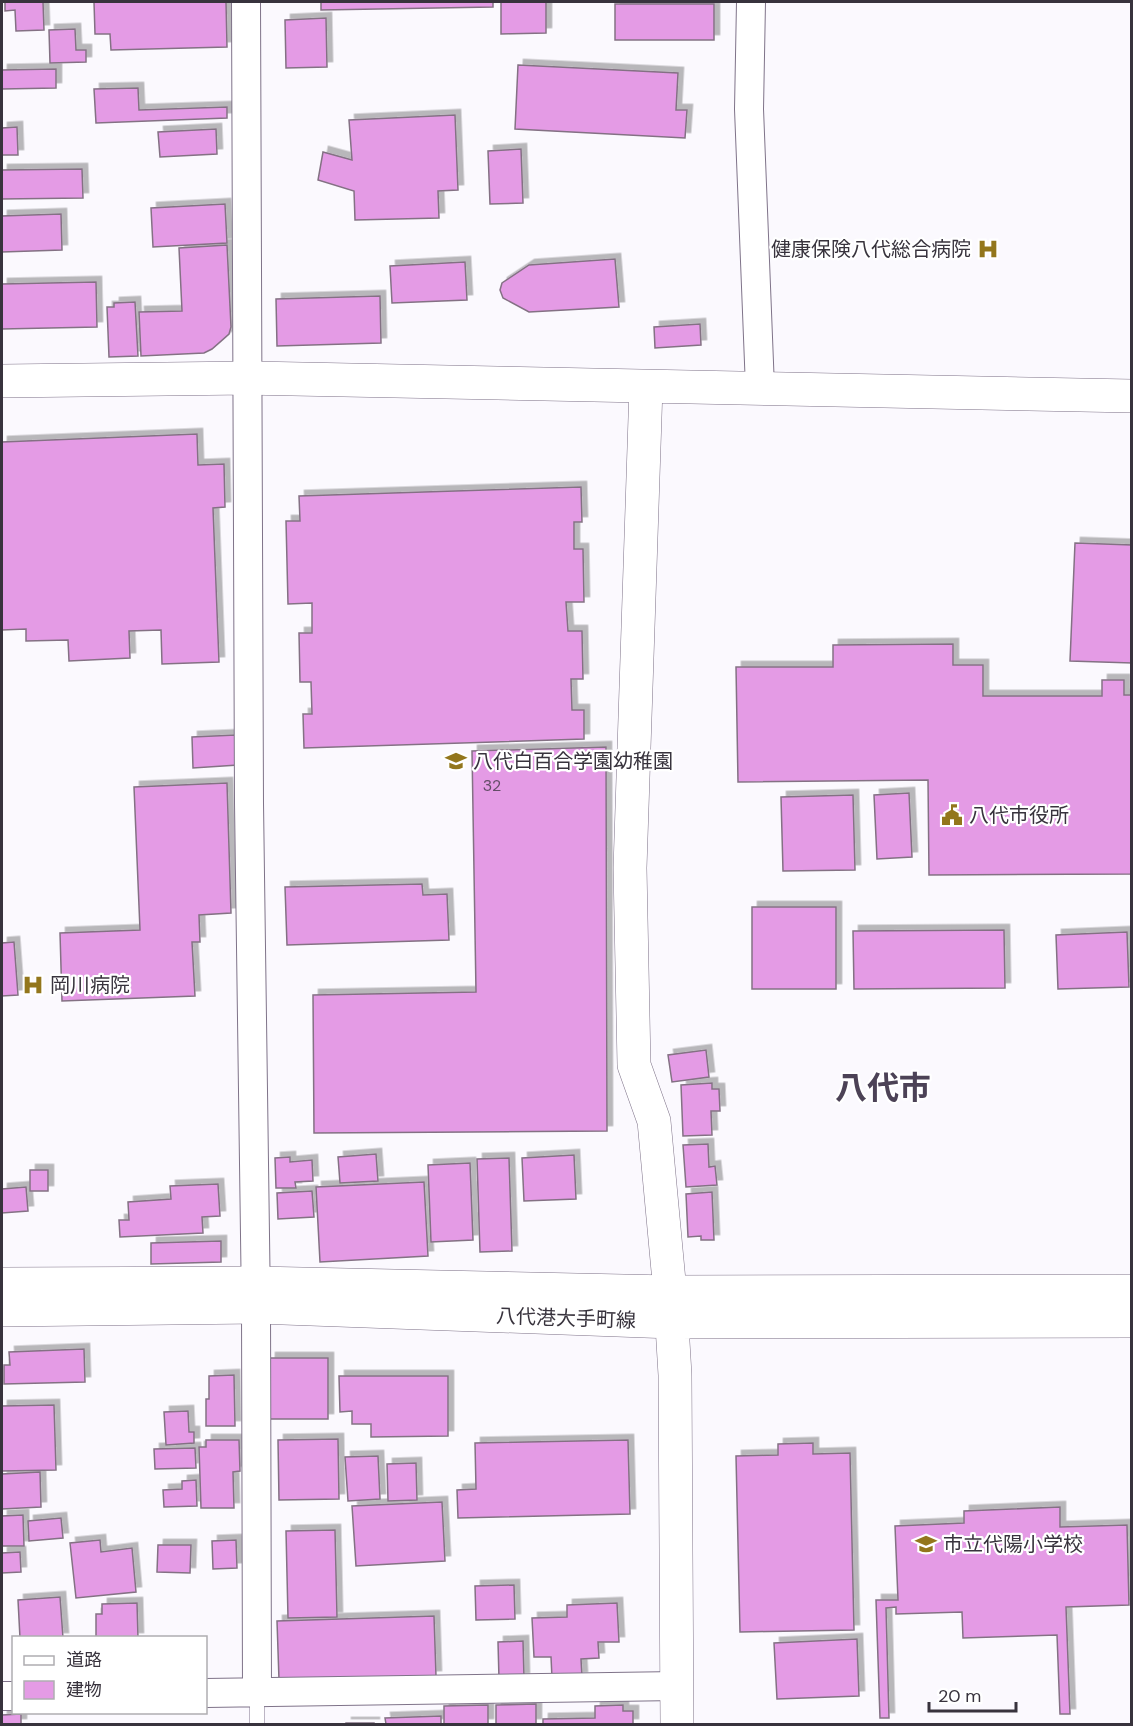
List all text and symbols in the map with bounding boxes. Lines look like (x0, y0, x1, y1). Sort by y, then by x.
place label: 健康保険八代総合病院 (771, 236, 971, 262)
hospital icon: 健康保険八代総合病院 (976, 237, 1000, 261)
place label: 八代白百合学園幼稚園 (473, 748, 673, 774)
school or university icon: 八代白百合学園幼稚園 (444, 749, 468, 773)
house number: 32 (483, 775, 501, 796)
place label: 八代市役所 (969, 802, 1069, 828)
public building icon: 八代市役所 (940, 803, 964, 827)
place label: 岡川病院 (50, 972, 130, 998)
hospital icon: 岡川病院 (21, 973, 45, 997)
district label: 八代市 (835, 1067, 931, 1109)
street label: 八代港大手町線 (496, 1303, 636, 1333)
place label: 市立代陽小学校 (943, 1531, 1083, 1557)
school or university icon: 市立代陽小学校 (914, 1532, 938, 1556)
legend (12, 1636, 207, 1714)
text: 道路 (66, 1648, 102, 1672)
scale bar (929, 1675, 1016, 1713)
text: 建物 (66, 1678, 102, 1702)
text: 20 m (938, 1684, 981, 1708)

